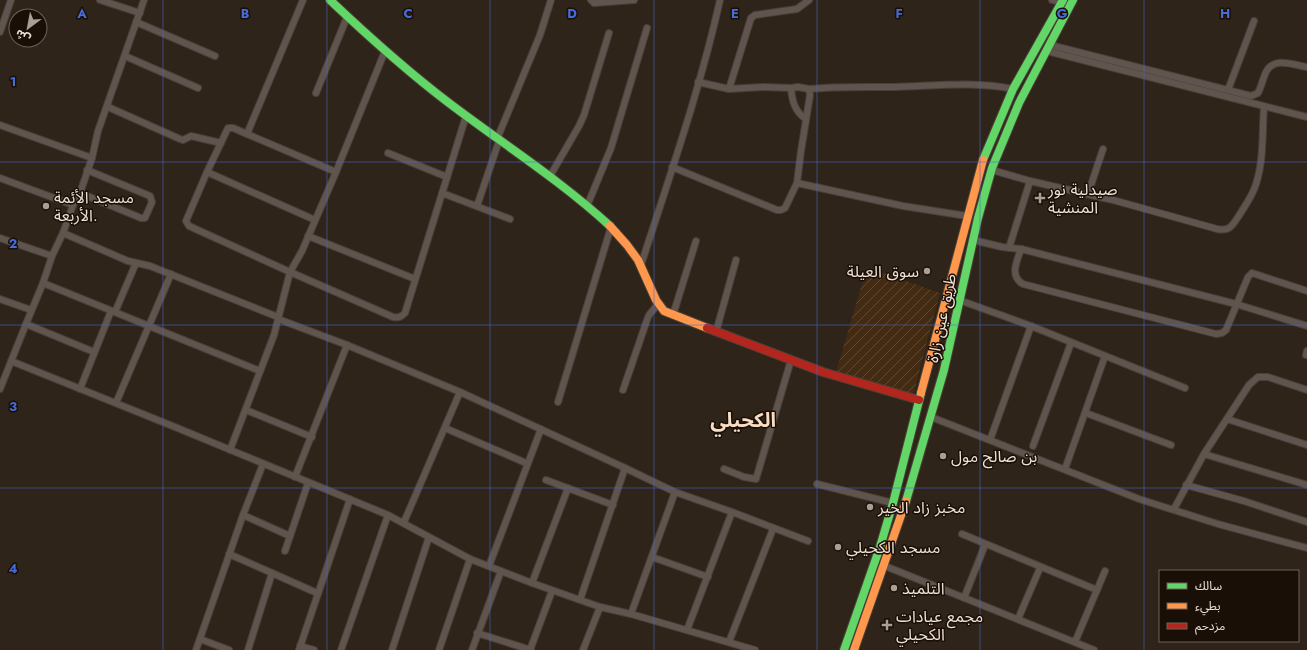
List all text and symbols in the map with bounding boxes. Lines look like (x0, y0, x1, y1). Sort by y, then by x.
text: A (76, 4, 87, 23)
text: B (241, 4, 250, 23)
text: C (403, 4, 413, 23)
text: D (567, 4, 577, 23)
text: E (731, 4, 739, 23)
text: F (895, 4, 903, 23)
text: G (1057, 4, 1068, 23)
text: H (1220, 4, 1230, 23)
north arrow (8, 8, 48, 48)
text: ش (12, 26, 33, 47)
text: 1 (10, 72, 16, 91)
place label: صيدلية نور المنشية (1047, 178, 1117, 219)
place label: مسجد الأئمة الأربعة. (54, 186, 134, 227)
marker: صيدلية نور المنشية (1035, 193, 1045, 203)
marker: مسجد الأئمة الأربعة. (41, 201, 51, 211)
text: 2 (9, 234, 17, 253)
place label: سوق العيلة (847, 260, 919, 283)
marker: سوق العيلة (922, 266, 932, 276)
street label: طريق عين زارة (921, 271, 962, 365)
text: 3 (9, 397, 17, 416)
district label: الكحيلي (710, 406, 776, 437)
place label: بن صالح مول (951, 445, 1037, 469)
marker: بن صالح مول (938, 451, 948, 461)
place label: مخبز زاد الخير (877, 496, 965, 519)
marker: مخبز زاد الخير (865, 502, 875, 512)
place label: مسجد الكحيلي (846, 536, 940, 560)
marker: مسجد الكحيلي (833, 542, 843, 552)
text: 4 (8, 559, 18, 578)
legend (1159, 570, 1299, 642)
place label: التلميذ (902, 577, 944, 600)
text: سالك (1195, 577, 1222, 595)
marker: التلميذ (889, 583, 899, 593)
text: بطيء (1195, 597, 1221, 616)
place label: مجمع عيادات الكحيلي (896, 605, 983, 647)
text: مزدحم (1195, 617, 1225, 635)
marker: مجمع عيادات الكحيلي (881, 619, 893, 631)

